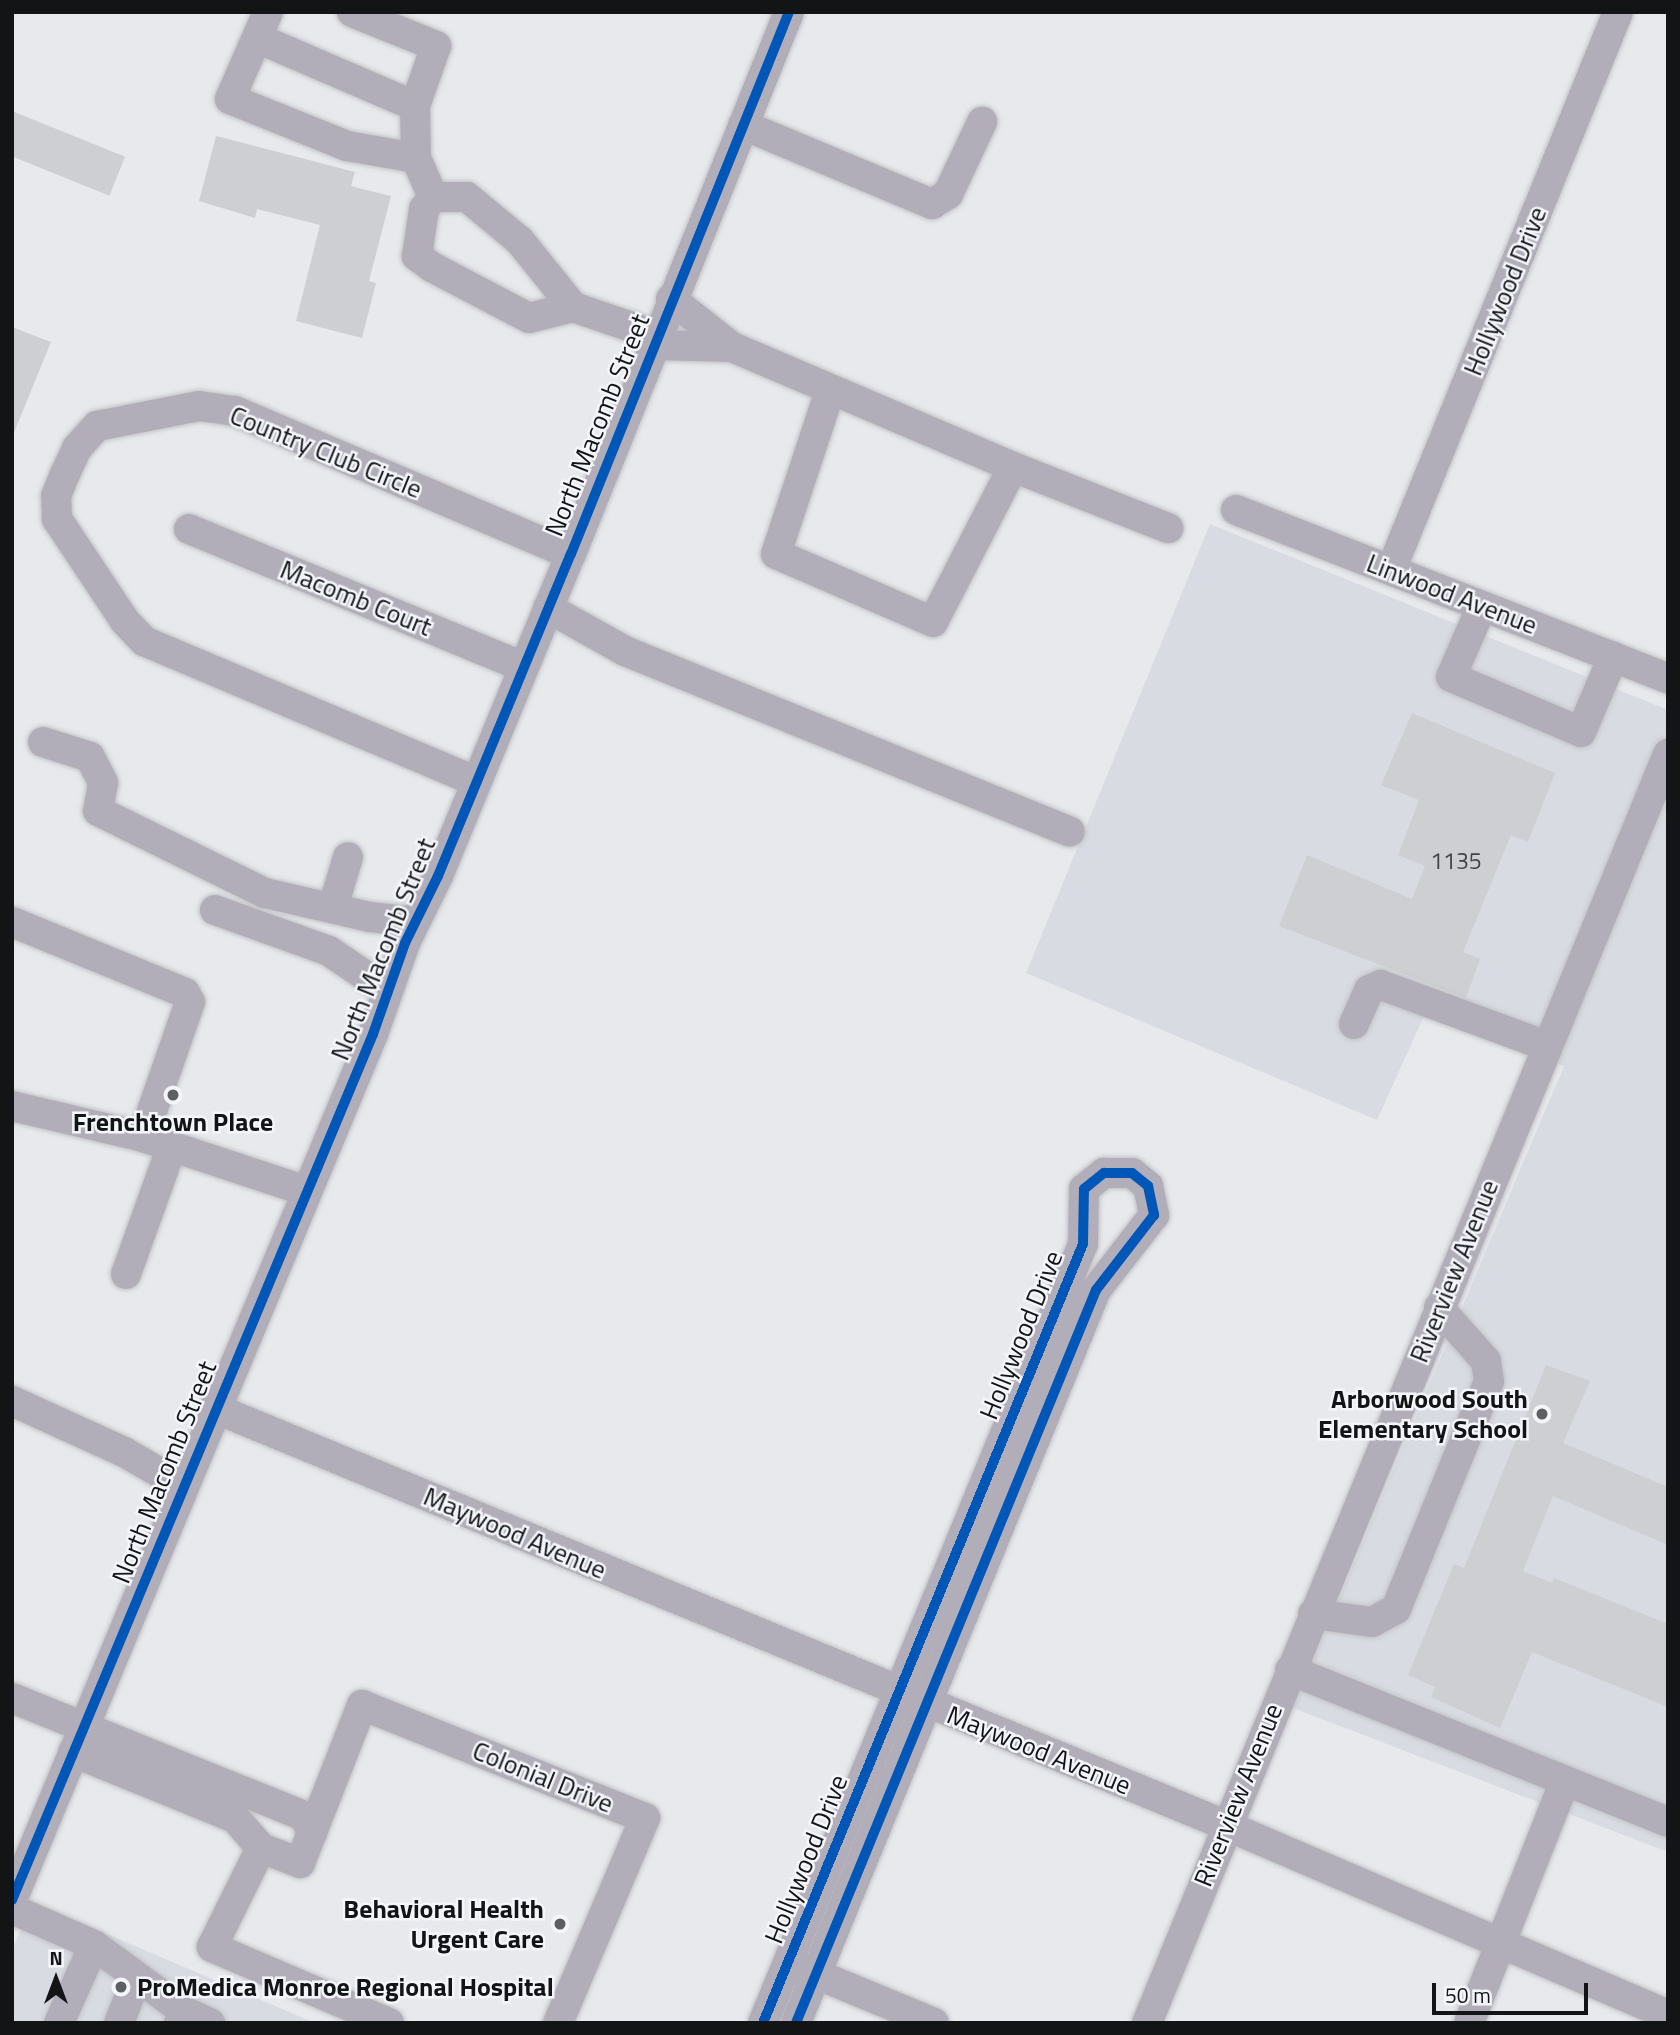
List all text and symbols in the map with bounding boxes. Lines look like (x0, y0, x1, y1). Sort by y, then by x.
street label: Hollywood Drive (1457, 202, 1553, 380)
street label: North Macomb Street (538, 309, 656, 541)
street label: Country Club Circle (226, 399, 426, 505)
street label: Linwood Avenue (1362, 547, 1542, 641)
street label: Macomb Court (276, 553, 436, 643)
street label: North Macomb Street (324, 833, 442, 1065)
house number: 1135 (1430, 847, 1482, 875)
marker: Frenchtown Place (165, 1087, 181, 1103)
place label: Frenchtown Place (73, 1106, 273, 1138)
street label: Riverview Avenue (1403, 1175, 1505, 1367)
street label: Hollywood Drive (973, 1246, 1069, 1424)
street label: North Macomb Street (105, 1356, 223, 1588)
place label: Arborwood South Elementary School (1318, 1383, 1528, 1444)
marker: Arborwood South Elementary School (1534, 1406, 1550, 1422)
street label: Maywood Avenue (419, 1480, 611, 1586)
street label: Maywood Avenue (943, 1699, 1135, 1801)
street label: Riverview Avenue (1187, 1699, 1289, 1891)
street label: Colonial Drive (468, 1735, 618, 1819)
street label: Hollywood Drive (758, 1770, 854, 1948)
place label: Behavioral Health Urgent Care (343, 1893, 544, 1954)
marker: Behavioral Health Urgent Care (550, 1914, 570, 1934)
text: N (49, 1943, 63, 1972)
north arrow (21, 1944, 91, 2014)
scale bar (1435, 1968, 1591, 2012)
place label: ProMedica Monroe Regional Hospital (137, 1971, 554, 2003)
marker: ProMedica Monroe Regional Hospital (111, 1977, 131, 1997)
text: 50 m (1445, 1979, 1491, 2011)

